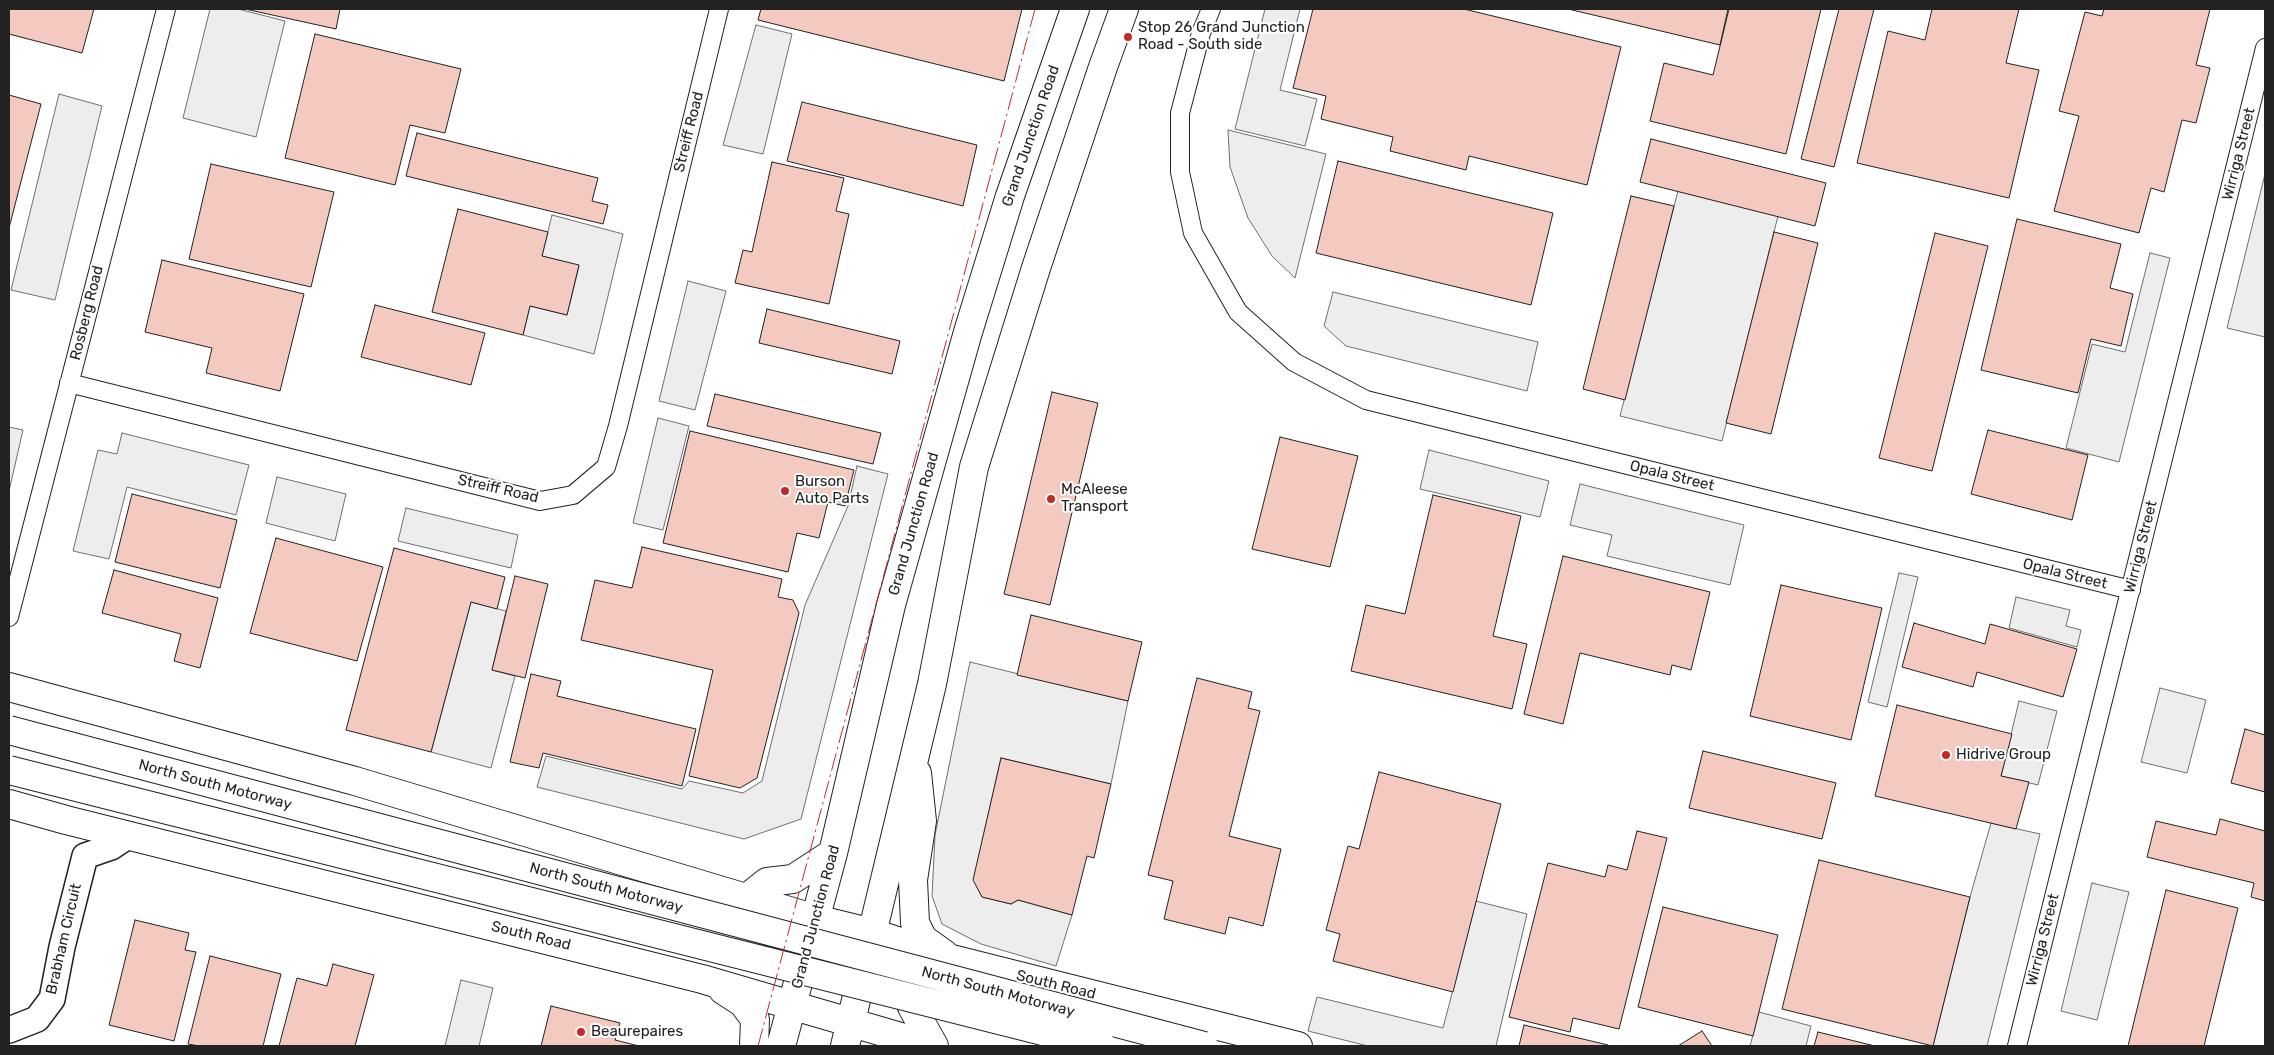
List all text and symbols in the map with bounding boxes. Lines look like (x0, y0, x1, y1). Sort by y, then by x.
place label: Stop 26 Grand Junction Road - South side (1138, 19, 1305, 54)
marker: Stop 26 Grand Junction Road - South side (1122, 31, 1134, 43)
street label: Grand Junction Road (998, 63, 1064, 209)
street label: Streiff Road (670, 90, 708, 174)
street label: Wirriga Street (2219, 106, 2259, 202)
street label: Rosberg Road (67, 264, 107, 362)
street label: Grand Junction Road (885, 450, 943, 598)
street label: Opala Street (1628, 457, 1716, 495)
street label: Streiff Road (456, 471, 540, 507)
place label: Burson Auto Parts (795, 473, 869, 508)
place label: McAleese Transport (1061, 481, 1128, 516)
marker: Burson Auto Parts (779, 485, 791, 497)
marker: McAleese Transport (1045, 493, 1057, 505)
street label: Wirriga Street (2121, 499, 2161, 595)
street label: Opala Street (2021, 555, 2109, 593)
place label: Hidrive Group (1956, 746, 2051, 764)
marker: Hidrive Group (1940, 749, 1952, 761)
street label: North South Motorway (136, 756, 294, 814)
street label: Grand Junction Road (788, 843, 844, 991)
street label: North South Motorway (527, 859, 685, 917)
street label: Brabham Circuit (42, 882, 86, 996)
street label: Wirriga Street (2023, 892, 2063, 988)
street label: South Road (489, 917, 573, 955)
street label: North South Motorway (919, 963, 1077, 1021)
street label: South Road (1014, 966, 1098, 1004)
place label: Beaurepaires (591, 1023, 683, 1041)
marker: Beaurepaires (575, 1026, 587, 1038)

